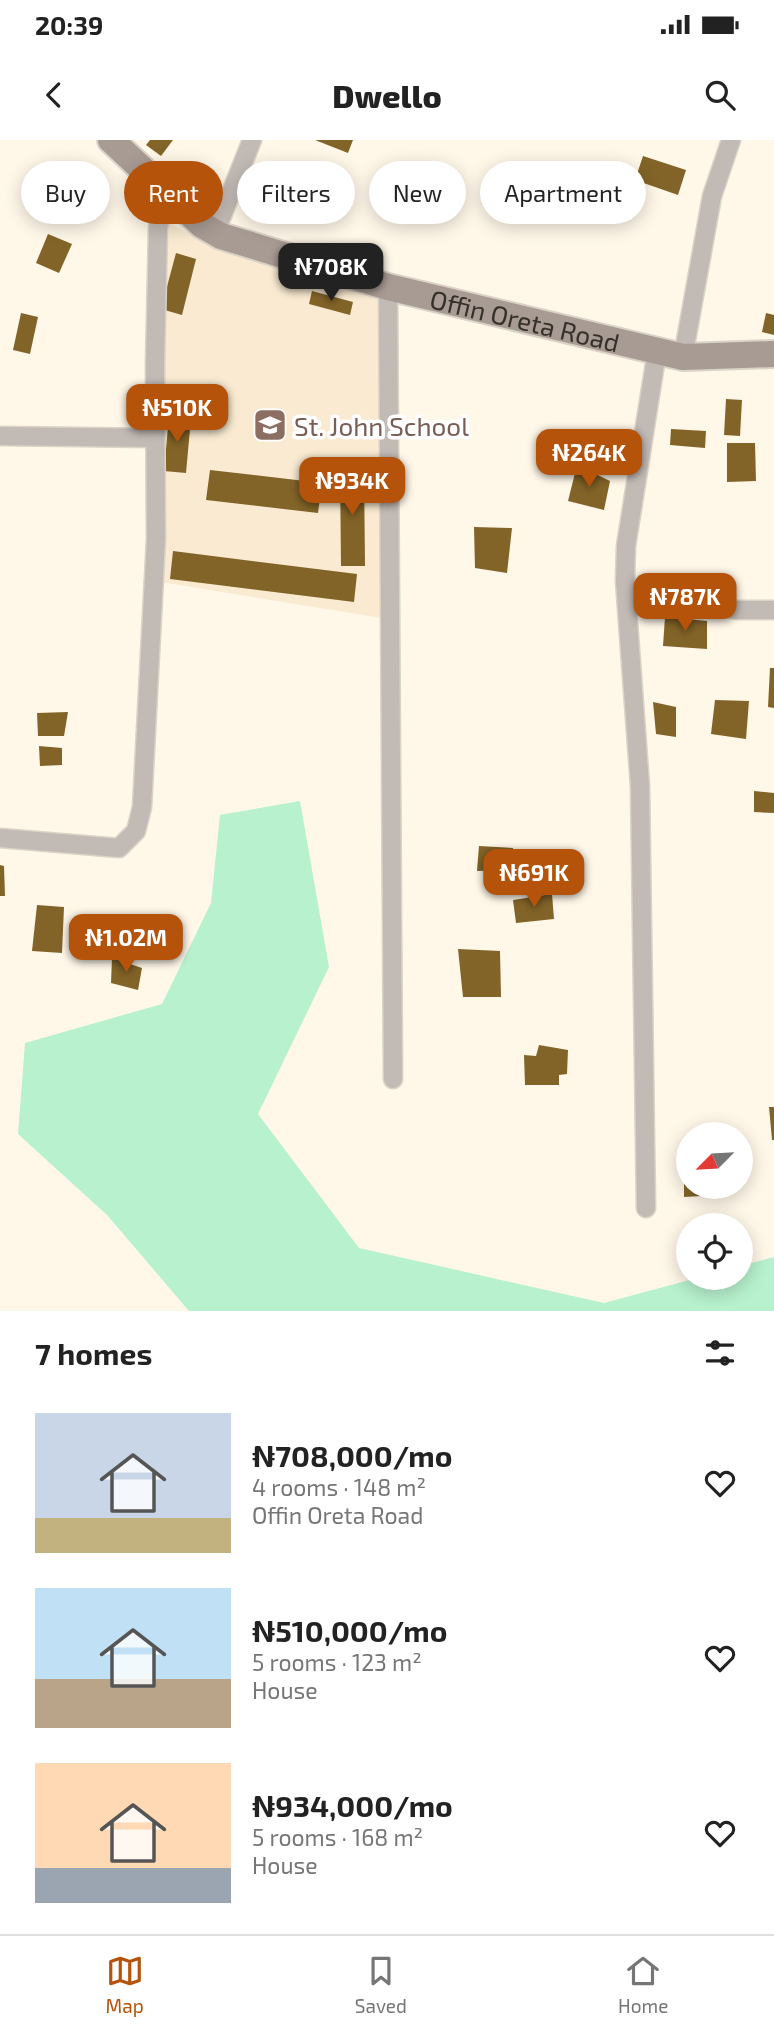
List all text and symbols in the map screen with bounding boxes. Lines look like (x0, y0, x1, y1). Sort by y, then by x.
text: 20:39 (35, 9, 103, 40)
icon: back (35, 76, 73, 114)
text: Dwello (332, 76, 442, 114)
icon: search (701, 76, 739, 114)
chip: Buy (21, 161, 110, 224)
chip: Rent (124, 161, 223, 224)
chip: Filters (237, 161, 355, 224)
chip: New (369, 161, 466, 224)
chip: Apartment (480, 161, 646, 224)
pin: ₦708K (282, 244, 380, 303)
text: ₦708K (294, 252, 368, 280)
street label: Offin Oreta Road (427, 282, 623, 357)
pin: ₦510K (128, 384, 226, 444)
text: ₦510K (142, 393, 212, 421)
school or university icon: St. John School (251, 406, 289, 444)
place label: St. John School (294, 410, 469, 441)
pin: ₦264K (540, 430, 638, 489)
text: ₦264K (552, 438, 626, 466)
pin: ₦934K (303, 458, 401, 517)
text: ₦934K (315, 466, 389, 494)
pin: ₦787K (636, 574, 734, 633)
text: ₦787K (650, 582, 720, 610)
pin: ₦691K (485, 850, 583, 909)
text: ₦691K (499, 858, 569, 886)
pin: ₦1.02M (69, 914, 183, 974)
text: ₦1.02M (85, 923, 167, 951)
north arrow (676, 1122, 752, 1199)
map controls (676, 1122, 753, 1290)
button: locate (676, 1213, 753, 1290)
icon: filters (701, 1334, 739, 1372)
text: 7 homes (35, 1335, 152, 1371)
text: ₦708,000/mo (252, 1437, 452, 1473)
icon: home (91, 1441, 175, 1525)
icon: heart (701, 1464, 739, 1502)
text: 4 rooms · 148 m² (252, 1473, 426, 1501)
text: Offin Oreta Road (252, 1501, 423, 1529)
text: ₦510,000/mo (252, 1612, 447, 1648)
icon: home (91, 1616, 175, 1700)
icon: heart (701, 1639, 739, 1677)
text: 5 rooms · 123 m² (252, 1648, 422, 1676)
text: House (252, 1676, 318, 1704)
text: ₦934,000/mo (252, 1787, 453, 1823)
icon: home (91, 1791, 175, 1875)
icon: heart (701, 1814, 739, 1852)
text: 5 rooms · 168 m² (252, 1823, 423, 1851)
text: House (252, 1851, 318, 1879)
tab: Map (106, 1952, 144, 2017)
tab: Saved (355, 1952, 407, 2017)
tab: Home (618, 1952, 668, 2017)

